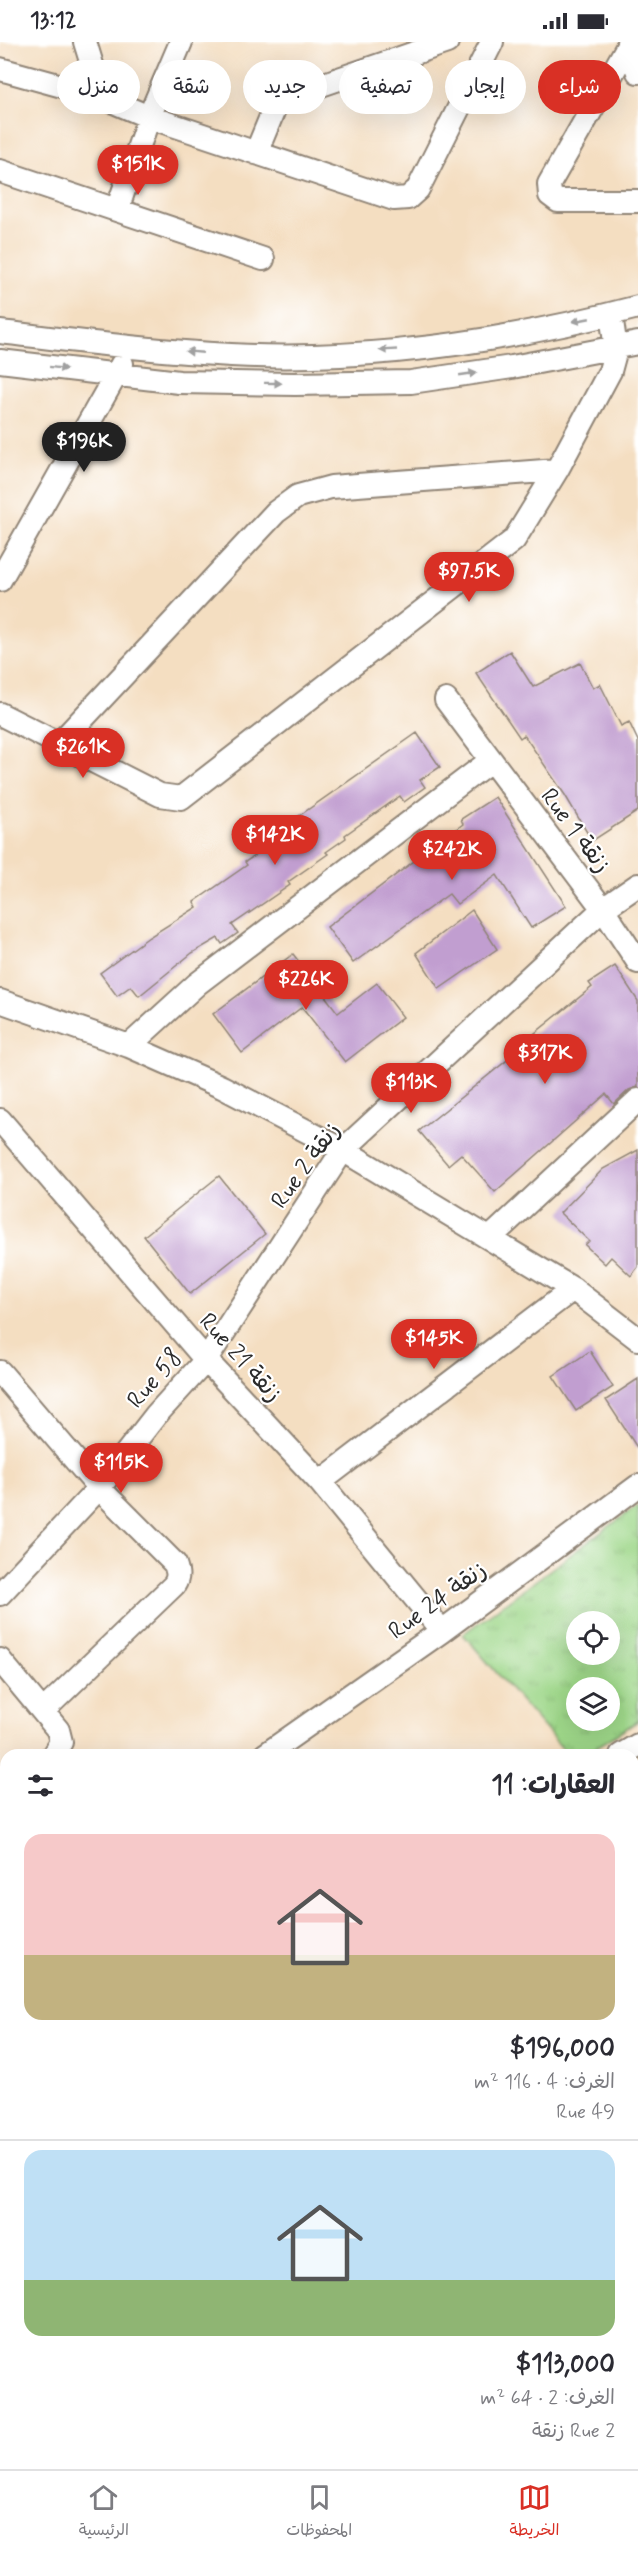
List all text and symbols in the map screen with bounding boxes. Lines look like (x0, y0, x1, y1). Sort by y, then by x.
text: 13:12 (30, 7, 76, 35)
chip: منزل (57, 60, 140, 114)
chip: شقة (152, 60, 231, 114)
chip: جديد (243, 60, 327, 114)
chip: تصفية (339, 60, 433, 114)
chip: إيجار (445, 60, 526, 114)
chip: شراء (538, 60, 621, 114)
pin: $151K (96, 145, 180, 196)
text: $151K (111, 151, 165, 178)
one-way arrow (571, 316, 590, 325)
one-way arrow (379, 346, 398, 355)
one-way arrow (184, 347, 203, 357)
one-way arrow (49, 363, 68, 373)
one-way arrow (458, 369, 477, 378)
one-way arrow (264, 379, 283, 388)
pin: $196K (42, 422, 126, 473)
text: $196K (56, 428, 112, 455)
pin: $97.5K (420, 552, 518, 603)
text: $97.5K (438, 558, 500, 585)
pin: $261K (41, 728, 125, 779)
text: $261K (56, 734, 110, 761)
street label: Rue 1 زنقة (533, 782, 617, 880)
pin: $142K (233, 815, 317, 866)
text: $142K (246, 821, 304, 848)
pin: $242K (410, 830, 494, 881)
text: $242K (422, 836, 482, 863)
pin: $226K (264, 960, 348, 1011)
text: $226K (278, 966, 334, 993)
pin: $317K (503, 1034, 587, 1085)
text: $317K (518, 1040, 572, 1067)
pin: $113K (369, 1063, 453, 1114)
text: $113K (385, 1069, 437, 1096)
street label: Rue 2 زنقة (264, 1116, 348, 1215)
street label: Rue 21 زنقة (192, 1307, 288, 1409)
pin: $145K (392, 1319, 476, 1370)
text: $145K (405, 1325, 463, 1352)
street label: Rue 58 (121, 1343, 190, 1415)
pin: $115K (79, 1443, 163, 1494)
text: $115K (94, 1449, 148, 1476)
street label: Rue 24 زنقة (383, 1555, 493, 1647)
map controls (566, 1611, 620, 1731)
button: locate (566, 1611, 620, 1665)
button: layers (566, 1677, 620, 1731)
icon: filters (24, 1769, 57, 1802)
text: العقارات: 11 (491, 1769, 615, 1803)
icon: home (266, 1873, 374, 1981)
text: $196,000 (510, 2032, 615, 2066)
text: الغرف: 4 · 116 m² (474, 2069, 615, 2096)
text: Rue 49 (556, 2099, 615, 2126)
icon: home (266, 2189, 374, 2297)
text: $113,000 (516, 2348, 615, 2382)
text: الغرف: 2 · 64 m² (480, 2385, 615, 2412)
text: Rue 2 زنقة (532, 2418, 615, 2445)
tab: الرئيسية (79, 2481, 129, 2544)
tab: المحفوظات (286, 2481, 352, 2544)
tab: الخريطة (509, 2481, 559, 2544)

